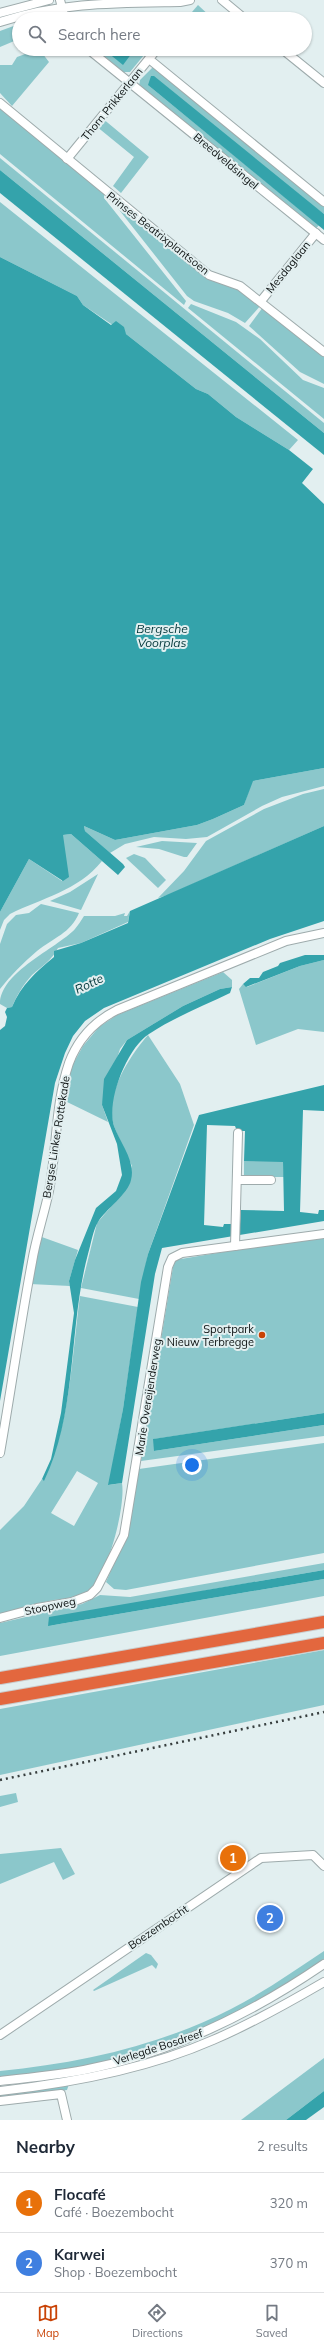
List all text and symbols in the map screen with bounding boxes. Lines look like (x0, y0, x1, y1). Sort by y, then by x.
search box (12, 12, 312, 56)
icon: search (26, 23, 48, 45)
text: Search here (58, 25, 140, 44)
street label: Thorn Prikkerlaan (78, 65, 146, 143)
street label: Breedveldsingel (191, 130, 261, 192)
street label: Prinses Beatrixplantsoen (104, 189, 212, 277)
street label: Mesdaglaan (263, 238, 313, 296)
water label: Bergsche Voorplas (136, 621, 188, 650)
water label: Rotte (72, 970, 106, 997)
street label: Bergse Linker Rottekade (39, 1075, 73, 1199)
place label: Sportpark Nieuw Terbregge (167, 1322, 254, 1349)
marker: Sportpark Nieuw Terbregge (257, 1330, 267, 1340)
street label: Marie Overeijenderweg (132, 1337, 164, 1457)
your location (182, 1455, 202, 1475)
street label: Stoopweg (23, 1594, 77, 1618)
pin: 1 (220, 1843, 246, 1873)
street label: Boezembocht (125, 1902, 191, 1952)
pin: 2 (257, 1903, 283, 1933)
street label: Verlegde Bosdreef (112, 2026, 205, 2068)
text: Nearby (16, 2136, 75, 2157)
text: 2 results (257, 2138, 308, 2154)
text: Flocafé (54, 2185, 106, 2204)
text: 1 (25, 2195, 33, 2211)
text: 320 m (270, 2195, 308, 2211)
text: Café · Boezembocht (54, 2204, 174, 2220)
text: Karwei (54, 2245, 105, 2264)
text: 2 (25, 2255, 33, 2271)
text: 370 m (270, 2255, 308, 2271)
text: Shop · Boezembocht (54, 2264, 177, 2280)
tab: Map (36, 2302, 59, 2340)
tab: Directions (132, 2302, 183, 2340)
tab: Saved (256, 2302, 288, 2340)

